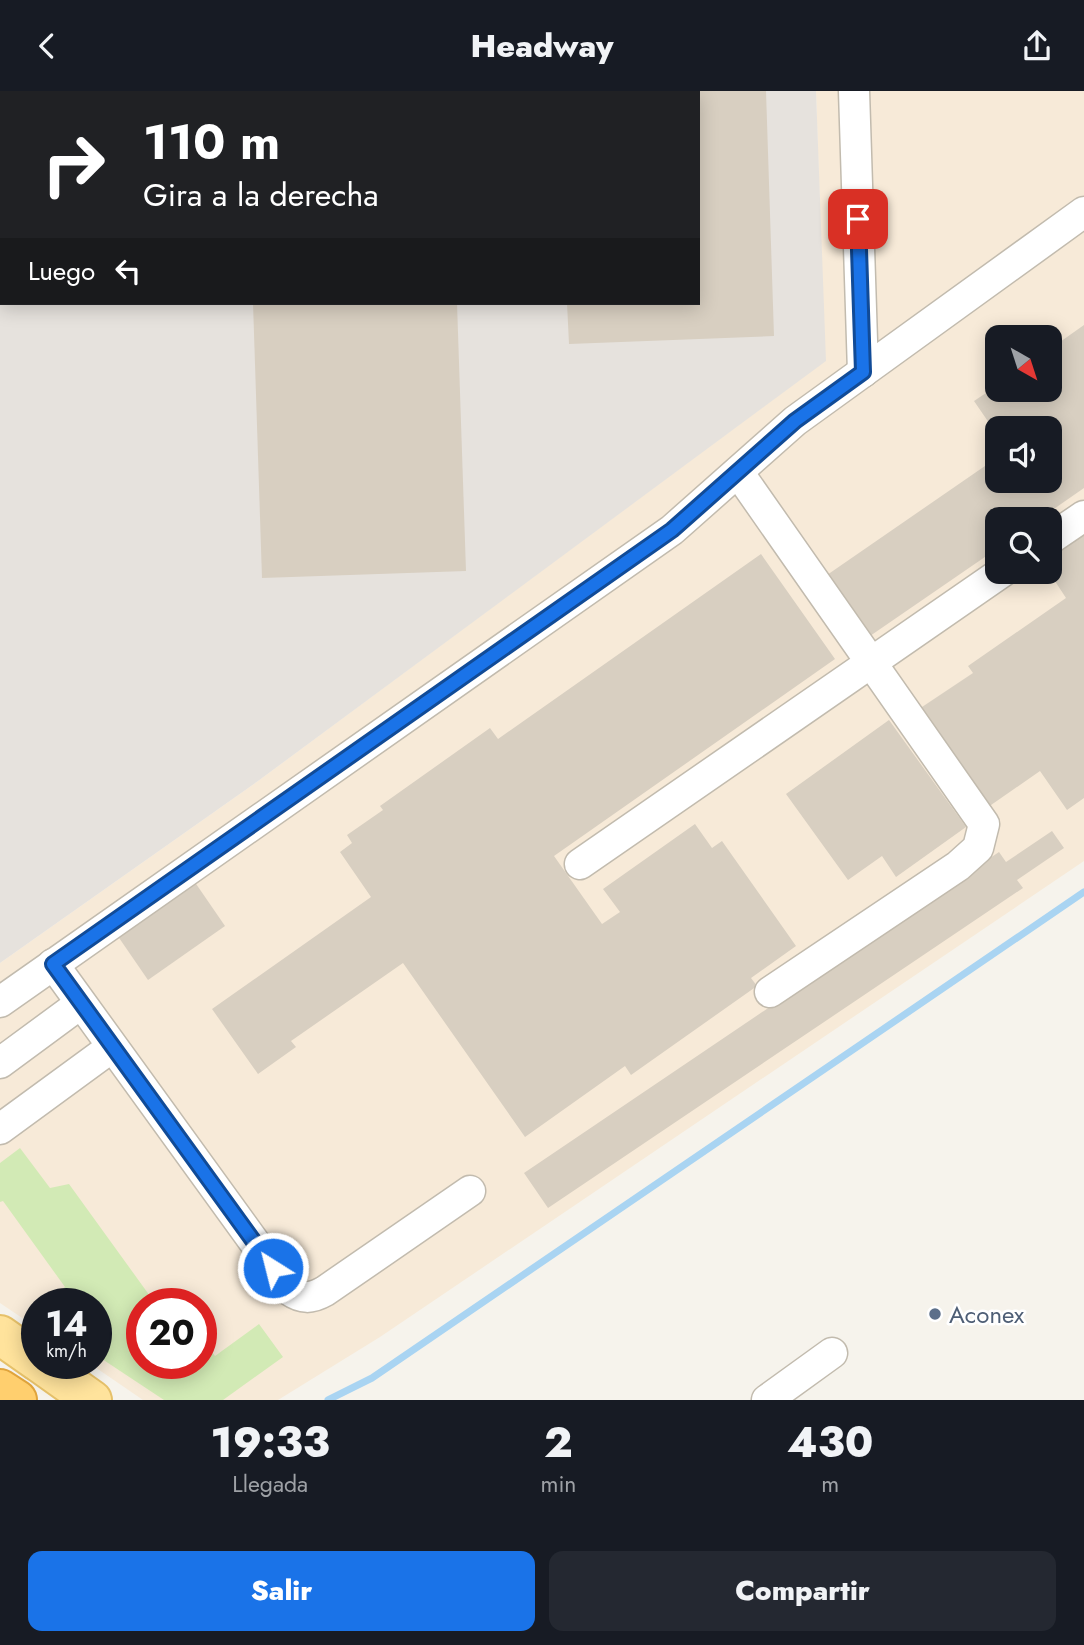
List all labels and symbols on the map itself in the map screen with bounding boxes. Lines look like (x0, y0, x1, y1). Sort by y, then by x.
pin (828, 189, 888, 249)
north arrow (985, 325, 1062, 403)
position arrow (236, 1231, 310, 1305)
speed limit sign: 20 (126, 1288, 217, 1379)
place label: Aconex (949, 1297, 1025, 1332)
marker: Aconex (927, 1306, 943, 1322)

